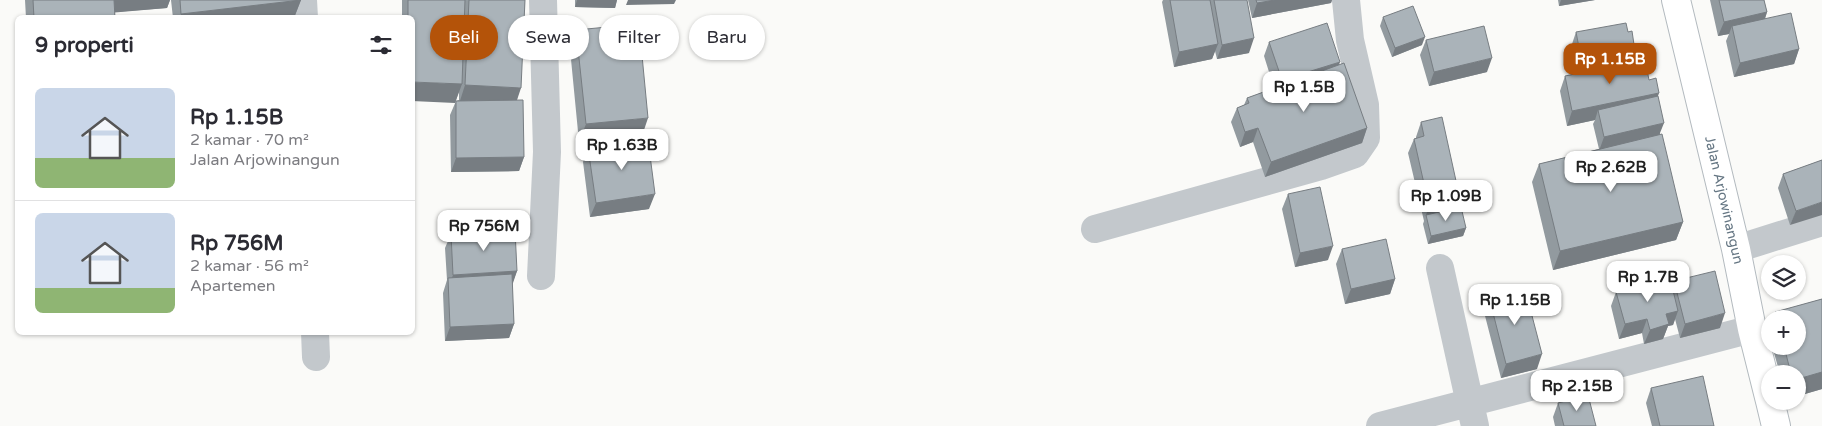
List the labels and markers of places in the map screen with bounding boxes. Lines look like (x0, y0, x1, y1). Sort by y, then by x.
pin: Rp 1.15B (1558, 42, 1662, 85)
pin: Rp 1.5B (1258, 70, 1350, 113)
pin: Rp 1.63B (570, 128, 674, 171)
pin: Rp 2.62B (1559, 150, 1663, 193)
pin: Rp 1.09B (1394, 180, 1498, 222)
pin: Rp 756M (438, 210, 530, 252)
pin: Rp 1.7B (1602, 260, 1694, 303)
pin: Rp 1.15B (1463, 284, 1567, 326)
pin: Rp 2.15B (1525, 370, 1629, 412)

